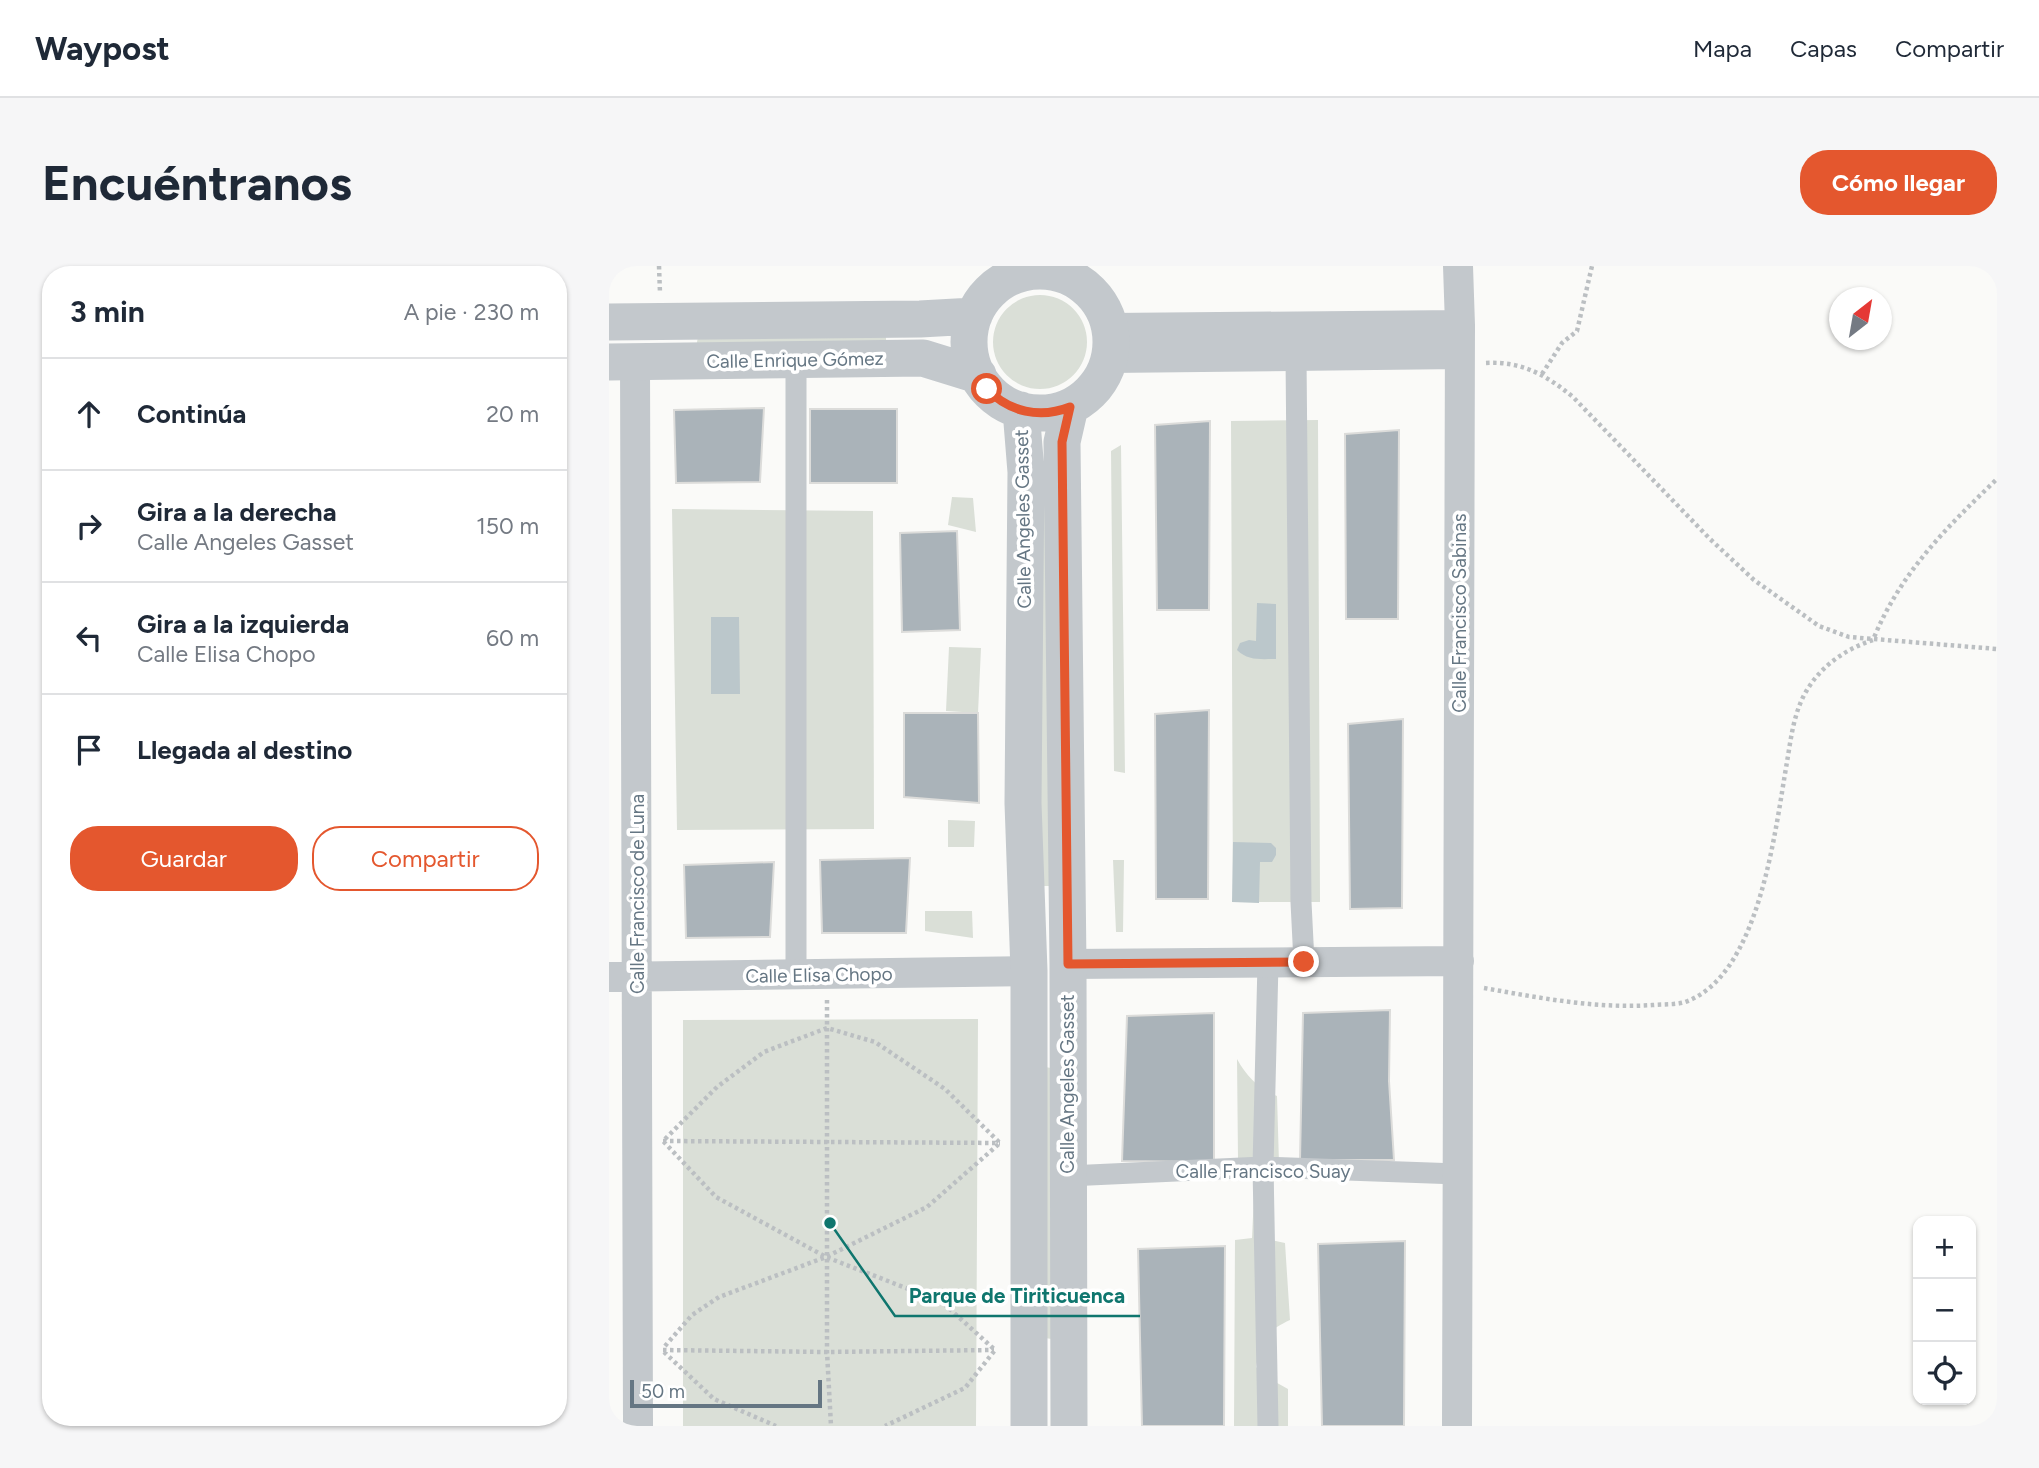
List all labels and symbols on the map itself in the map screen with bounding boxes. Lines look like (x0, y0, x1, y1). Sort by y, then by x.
north arrow (1829, 287, 1892, 350)
street label: Calle Enrique Gómez (706, 347, 884, 373)
route start (971, 373, 1002, 404)
street label: Calle Angeles Gasset (1010, 429, 1036, 609)
street label: Calle Francisco Sabinas (1448, 513, 1471, 713)
street label: Calle Francisco de Luna (626, 794, 649, 994)
route end (1288, 946, 1319, 977)
street label: Calle Elisa Chopo (745, 962, 893, 988)
street label: Calle Angeles Gasset (1056, 994, 1079, 1174)
street label: Calle Francisco Suay (1176, 1160, 1351, 1183)
callout: Parque de Tiriticuenca (895, 1274, 1140, 1316)
text: Parque de Tiriticuenca (909, 1283, 1125, 1308)
scale bar (630, 1377, 823, 1409)

